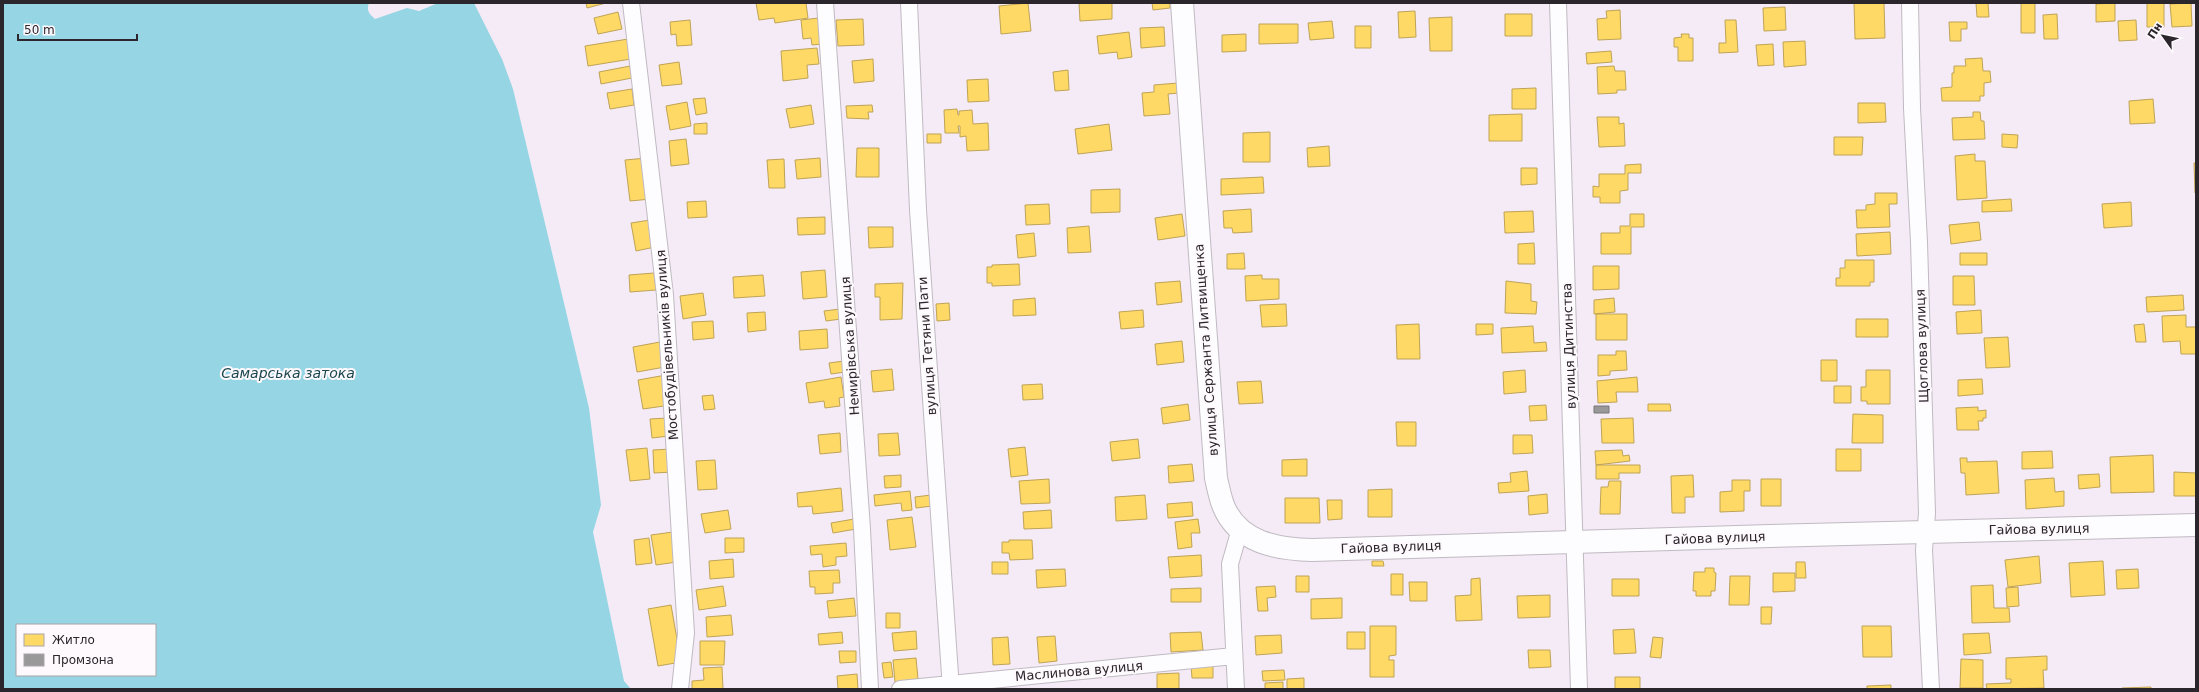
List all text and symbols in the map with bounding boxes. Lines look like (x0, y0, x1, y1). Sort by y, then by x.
scale bar (18, 16, 137, 42)
north arrow (2143, 16, 2183, 56)
text: Пн (2145, 20, 2165, 41)
text: 50 m (24, 23, 55, 37)
street label: вулиця Сержанта Литвищенка (1191, 243, 1221, 457)
street label: Мостобудівельників вулиця (653, 249, 681, 441)
street label: Немирівська вулиця (838, 276, 862, 416)
street label: вулиця Тетяни Пати (915, 276, 939, 416)
street label: вулиця Дитинства (1559, 283, 1579, 409)
street label: Щоглова вулиця (1913, 289, 1931, 403)
water label: Самарська затока (221, 365, 355, 381)
street label: Гайова вулиця (1988, 521, 2090, 537)
street label: Гайова вулиця (1664, 529, 1766, 547)
street label: Гайова вулиця (1340, 538, 1442, 556)
legend (16, 624, 156, 676)
text: Житло (52, 633, 95, 647)
text: Промзона (52, 653, 114, 667)
street label: Маслинова вулиця (1015, 658, 1143, 684)

